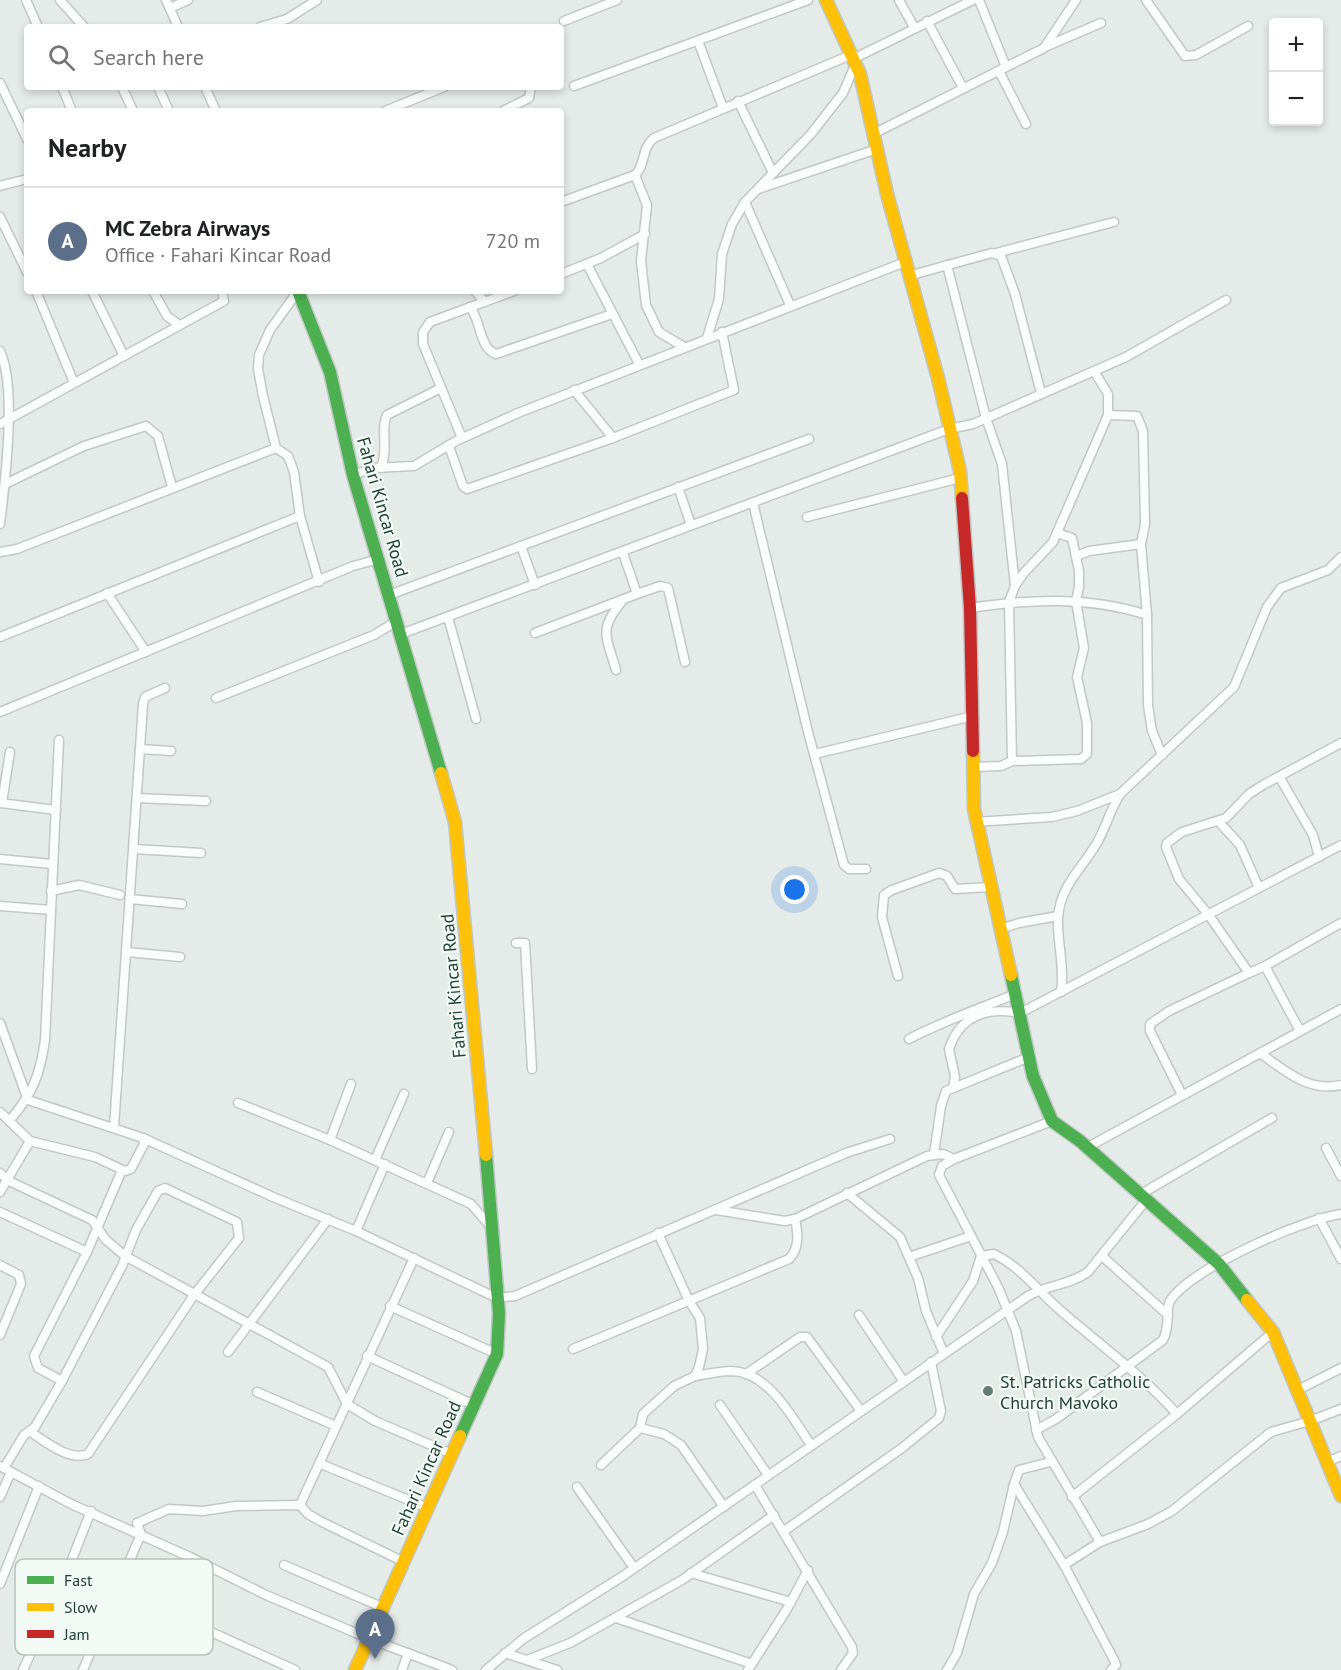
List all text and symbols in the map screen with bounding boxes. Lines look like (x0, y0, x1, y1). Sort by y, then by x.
map controls (1269, 18, 1323, 126)
button: + (1269, 18, 1323, 72)
search box (24, 24, 564, 90)
icon: search (45, 41, 78, 74)
text: Search here (93, 43, 204, 71)
button: − (1269, 72, 1323, 126)
text: Nearby (48, 131, 126, 164)
text: MC Zebra Airways (105, 214, 270, 242)
text: A (61, 228, 74, 254)
text: 720 m (486, 228, 540, 254)
text: Office · Fahari Kincar Road (105, 242, 331, 268)
street label: Fahari Kincar Road (352, 434, 414, 580)
your location (780, 875, 809, 904)
street label: Fahari Kincar Road (435, 913, 471, 1059)
place label: St. Patricks Catholic Church Mavoko (1000, 1370, 1150, 1414)
marker: St. Patricks Catholic Church Mavoko (981, 1384, 995, 1398)
street label: Fahari Kincar Road (386, 1397, 466, 1539)
legend (15, 1559, 213, 1655)
text: Fast (64, 1570, 93, 1590)
text: Slow (64, 1597, 98, 1617)
pin: A (356, 1610, 394, 1659)
text: Jam (63, 1624, 90, 1644)

